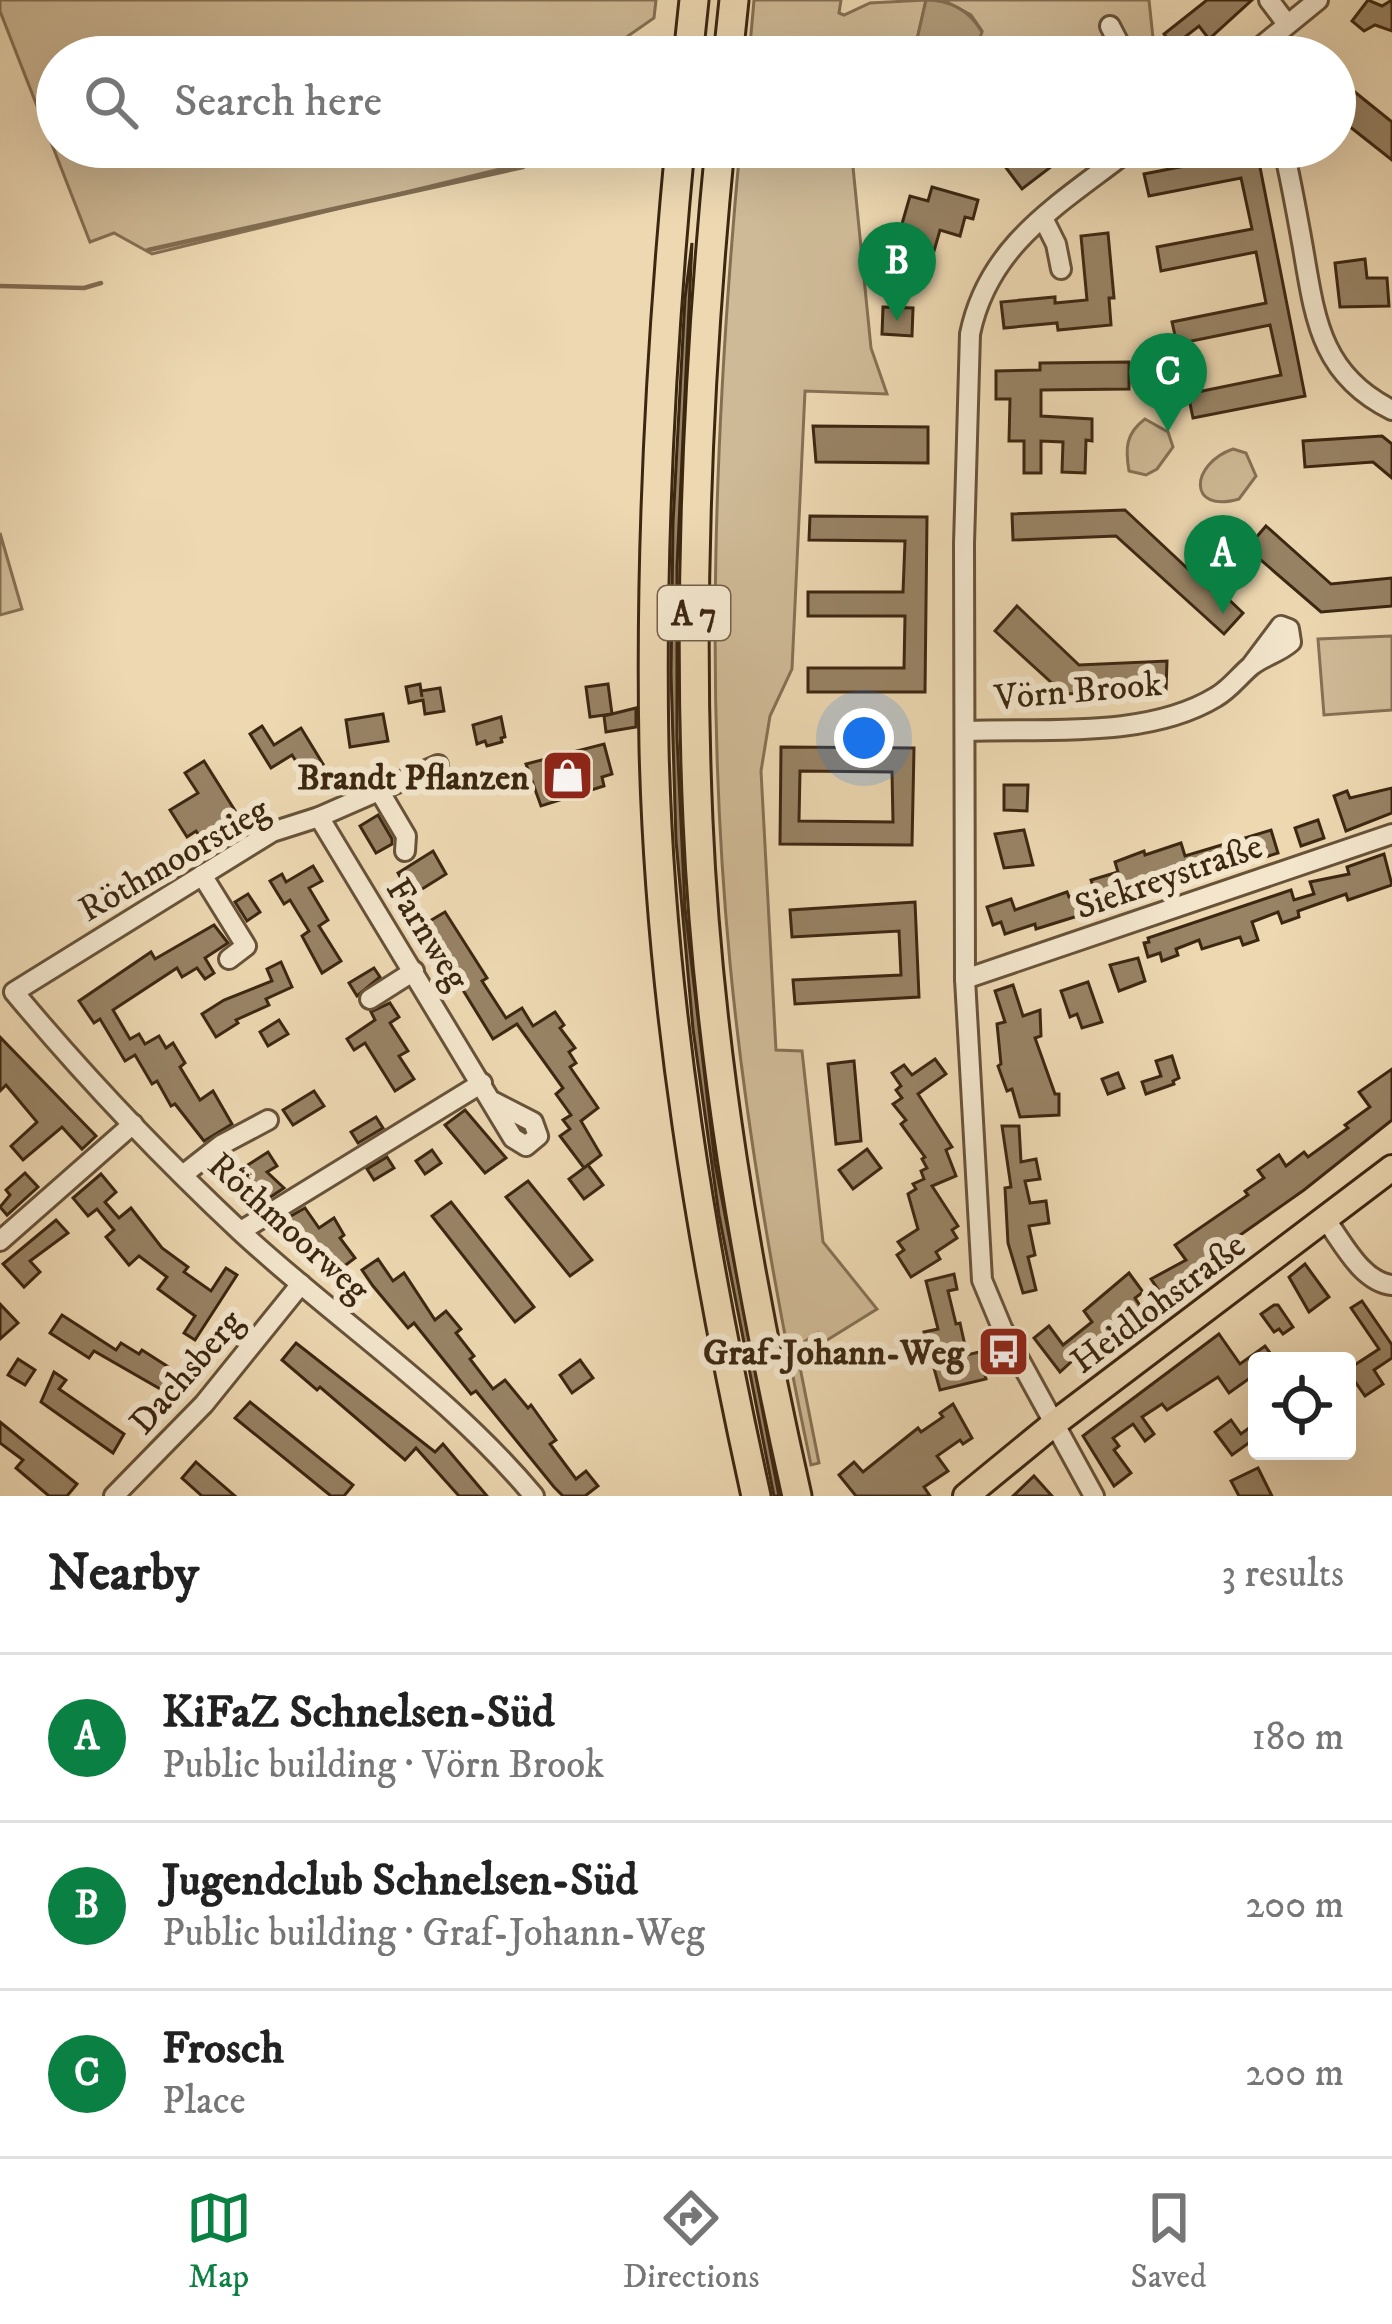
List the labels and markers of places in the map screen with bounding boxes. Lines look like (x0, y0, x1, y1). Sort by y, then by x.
pin: B (858, 222, 936, 321)
pin: C (1129, 333, 1207, 432)
pin: A (1184, 515, 1262, 614)
shop icon: Brandt Pflanzen (540, 748, 596, 804)
place label: Brandt Pflanzen (297, 756, 529, 801)
bus stop icon: Graf-Johann-Weg (975, 1323, 1031, 1379)
place label: Graf-Johann-Weg (703, 1331, 965, 1376)

